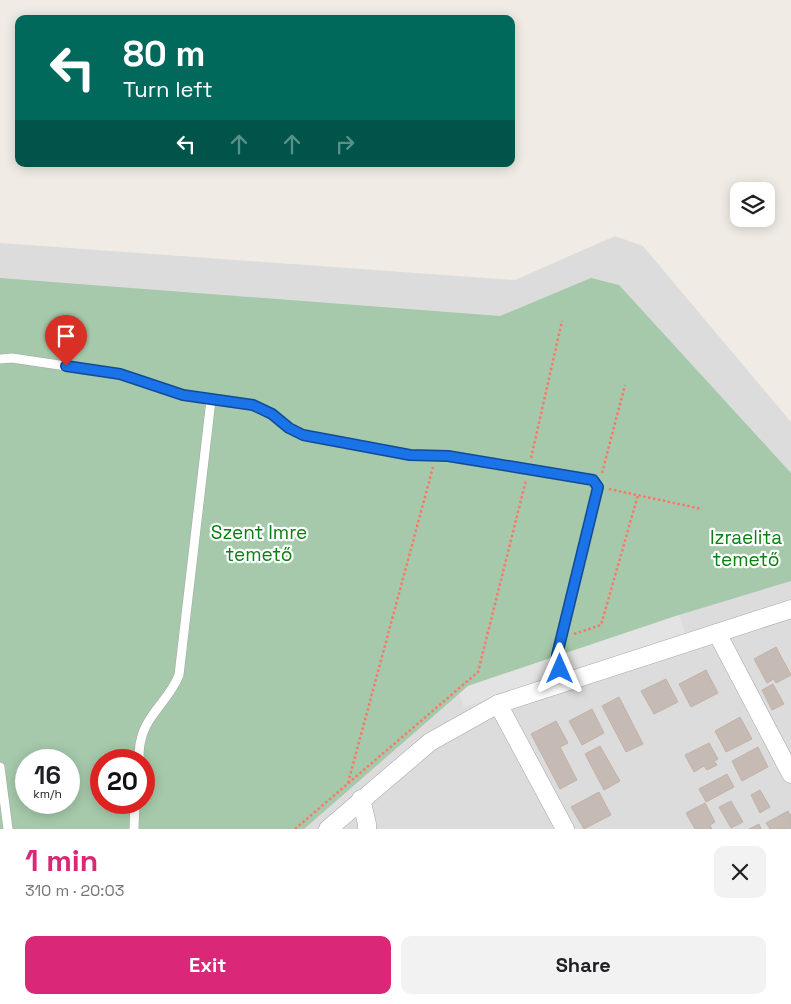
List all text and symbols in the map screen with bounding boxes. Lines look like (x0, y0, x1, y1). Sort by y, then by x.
text: 80 m (123, 32, 205, 76)
icon: left (40, 35, 105, 100)
text: Turn left (123, 75, 213, 103)
icon: left (172, 130, 200, 158)
icon: ahead (225, 130, 253, 158)
icon: ahead (278, 130, 306, 158)
icon: right (331, 130, 359, 158)
map controls (730, 182, 775, 227)
button: layers (730, 182, 775, 227)
pin (45, 315, 87, 366)
icon: arrive (52, 322, 80, 350)
park label: Szent Imre temető (211, 520, 307, 567)
park label: Izraelita temető (710, 525, 782, 572)
position arrow (533, 642, 585, 694)
speed limit sign: 20 (90, 749, 155, 814)
text: 16 (34, 759, 61, 791)
text: km/h (33, 786, 62, 802)
text: 1 min (25, 841, 98, 880)
button: close (714, 846, 766, 898)
text: 310 m · 20:03 (25, 880, 124, 901)
button: Exit (25, 936, 391, 994)
button: Share (401, 936, 766, 994)

